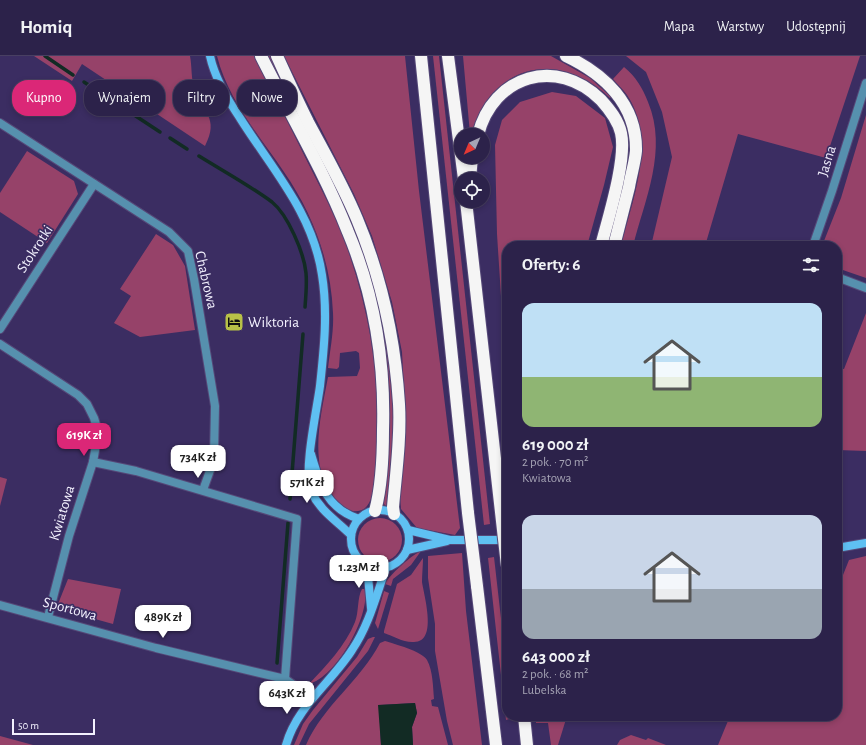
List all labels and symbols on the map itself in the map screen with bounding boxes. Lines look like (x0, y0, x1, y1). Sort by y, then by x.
north arrow (454, 128, 490, 164)
street label: Jasna (815, 144, 839, 178)
street label: Stokrotki (14, 223, 56, 275)
street label: Chabrowa (192, 250, 220, 310)
hotel icon: Wiktoria (223, 311, 245, 333)
place label: Wiktoria (248, 315, 299, 330)
pin: 619K zł (47, 423, 121, 457)
pin: 734K zł (161, 445, 235, 479)
pin: 571K zł (270, 470, 344, 504)
street label: Kwiatowa (46, 483, 78, 542)
pin: 1.23M zł (318, 555, 400, 589)
street label: Sportowa (41, 595, 99, 623)
pin: 489K zł (126, 605, 200, 639)
pin: 643K zł (250, 681, 324, 715)
scale bar (12, 717, 95, 736)

